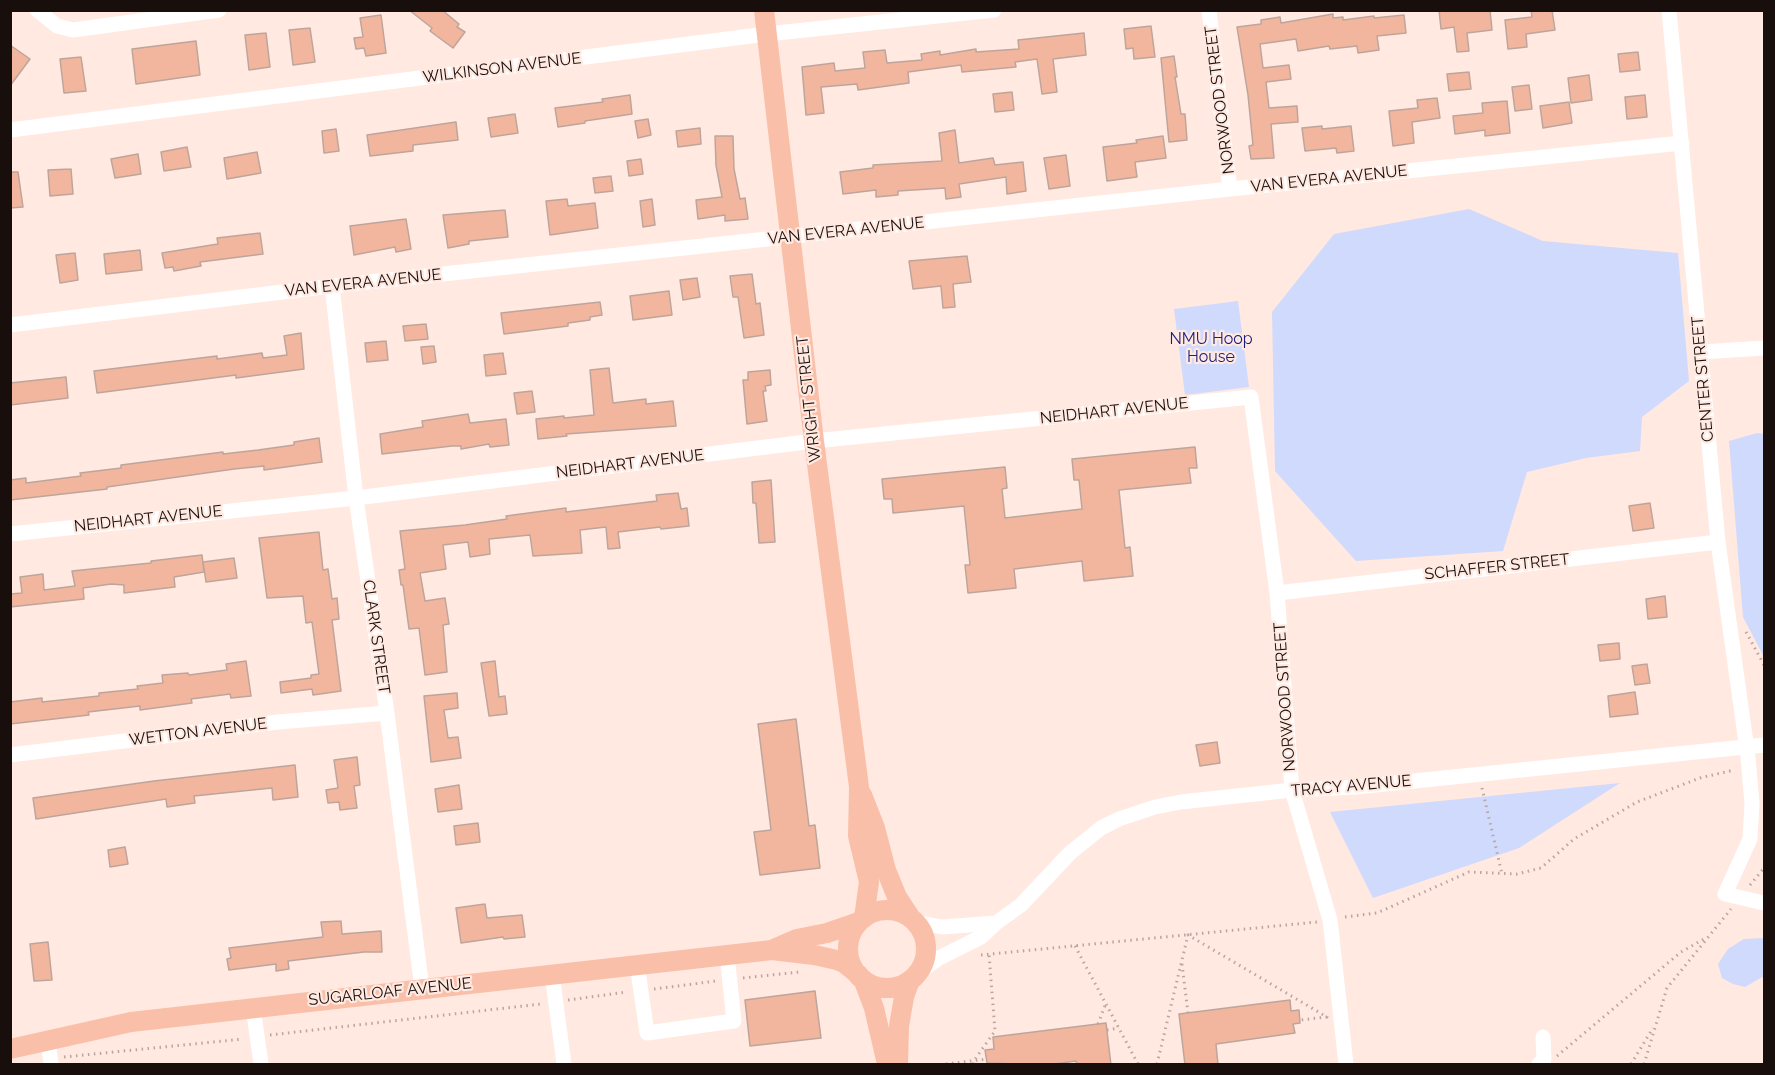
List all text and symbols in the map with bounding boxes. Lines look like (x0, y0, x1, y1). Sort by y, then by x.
street label: NORWOOD STREET (1201, 25, 1239, 175)
street label: WILKINSON AVENUE (422, 49, 582, 87)
street label: VAN EVERA AVENUE (1250, 161, 1408, 197)
street label: VAN EVERA AVENUE (767, 213, 925, 249)
street label: VAN EVERA AVENUE (284, 265, 442, 301)
street label: CENTER STREET (1688, 315, 1718, 443)
park label: NMU Hoop House (1169, 329, 1253, 367)
street label: WRIGHT STREET (793, 335, 825, 463)
street label: NEIDHART AVENUE (1039, 394, 1189, 428)
street label: NEIDHART AVENUE (555, 445, 705, 483)
street label: NEIDHART AVENUE (73, 502, 223, 536)
street label: SCHAFFER STREET (1424, 550, 1570, 584)
street label: CLARK STREET (358, 579, 394, 695)
street label: NORWOOD STREET (1270, 622, 1300, 772)
street label: WETTON AVENUE (128, 714, 268, 750)
street label: TRACY AVENUE (1290, 771, 1412, 801)
street label: SUGARLOAF AVENUE (307, 974, 473, 1010)

